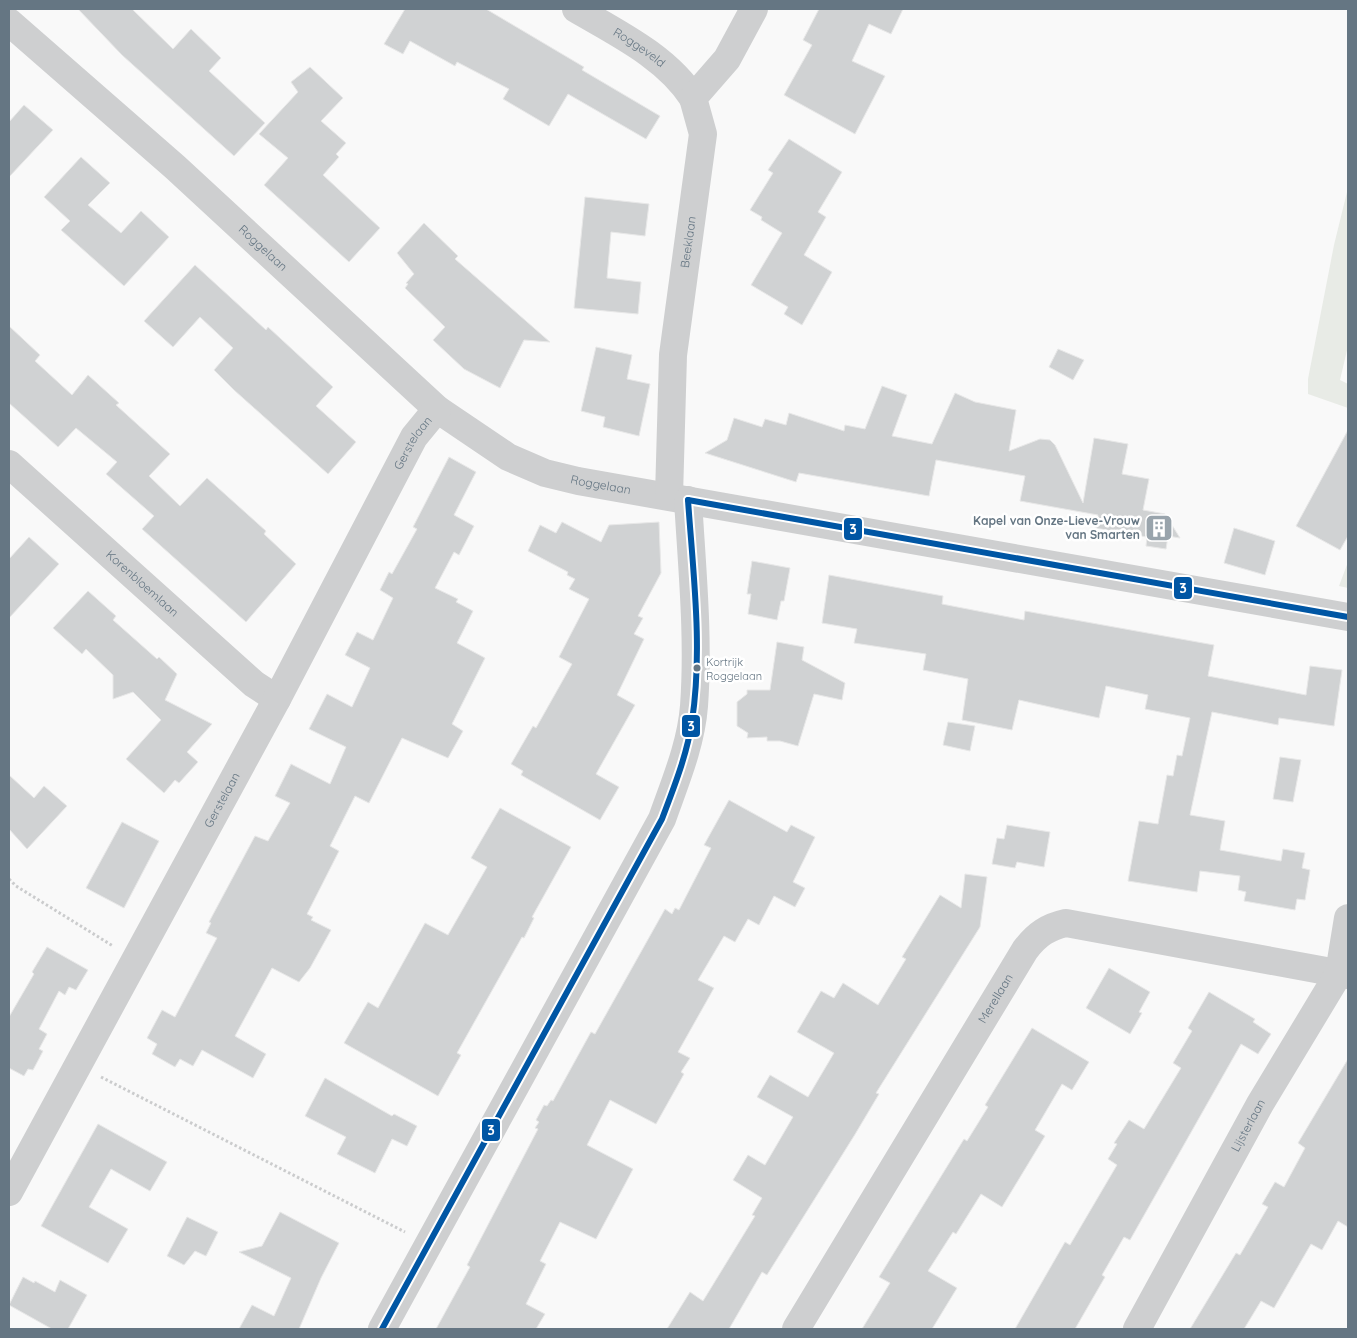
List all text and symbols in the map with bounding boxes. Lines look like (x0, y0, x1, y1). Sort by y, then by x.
street label: Roggeveld (611, 24, 669, 70)
street label: Beeklaan (677, 215, 699, 269)
street label: Roggelaan (236, 222, 291, 274)
street label: Gerstelaan (390, 413, 435, 472)
street label: Roggelaan (569, 471, 632, 497)
place label: Kapel van Onze-Lieve-Vrouw van Smarten (973, 513, 1140, 542)
building icon: Kapel van Onze-Lieve-Vrouw van Smarten (1144, 513, 1174, 543)
line badge: 3 (843, 517, 863, 541)
text: 3 (849, 520, 857, 538)
street label: Korenbloemlaan (103, 547, 182, 620)
line badge: 3 (1173, 576, 1193, 600)
text: 3 (1179, 579, 1187, 597)
place label: Kortrijk Roggelaan (706, 655, 762, 683)
marker: Kortrijk Roggelaan (692, 663, 702, 673)
line badge: 3 (681, 714, 701, 738)
text: 3 (687, 717, 695, 735)
street label: Gerstelaan (201, 770, 243, 830)
street label: Merellaan (975, 971, 1016, 1026)
street label: Lijsterlaan (1227, 1096, 1268, 1154)
line badge: 3 (481, 1118, 501, 1142)
text: 3 (487, 1121, 495, 1139)

